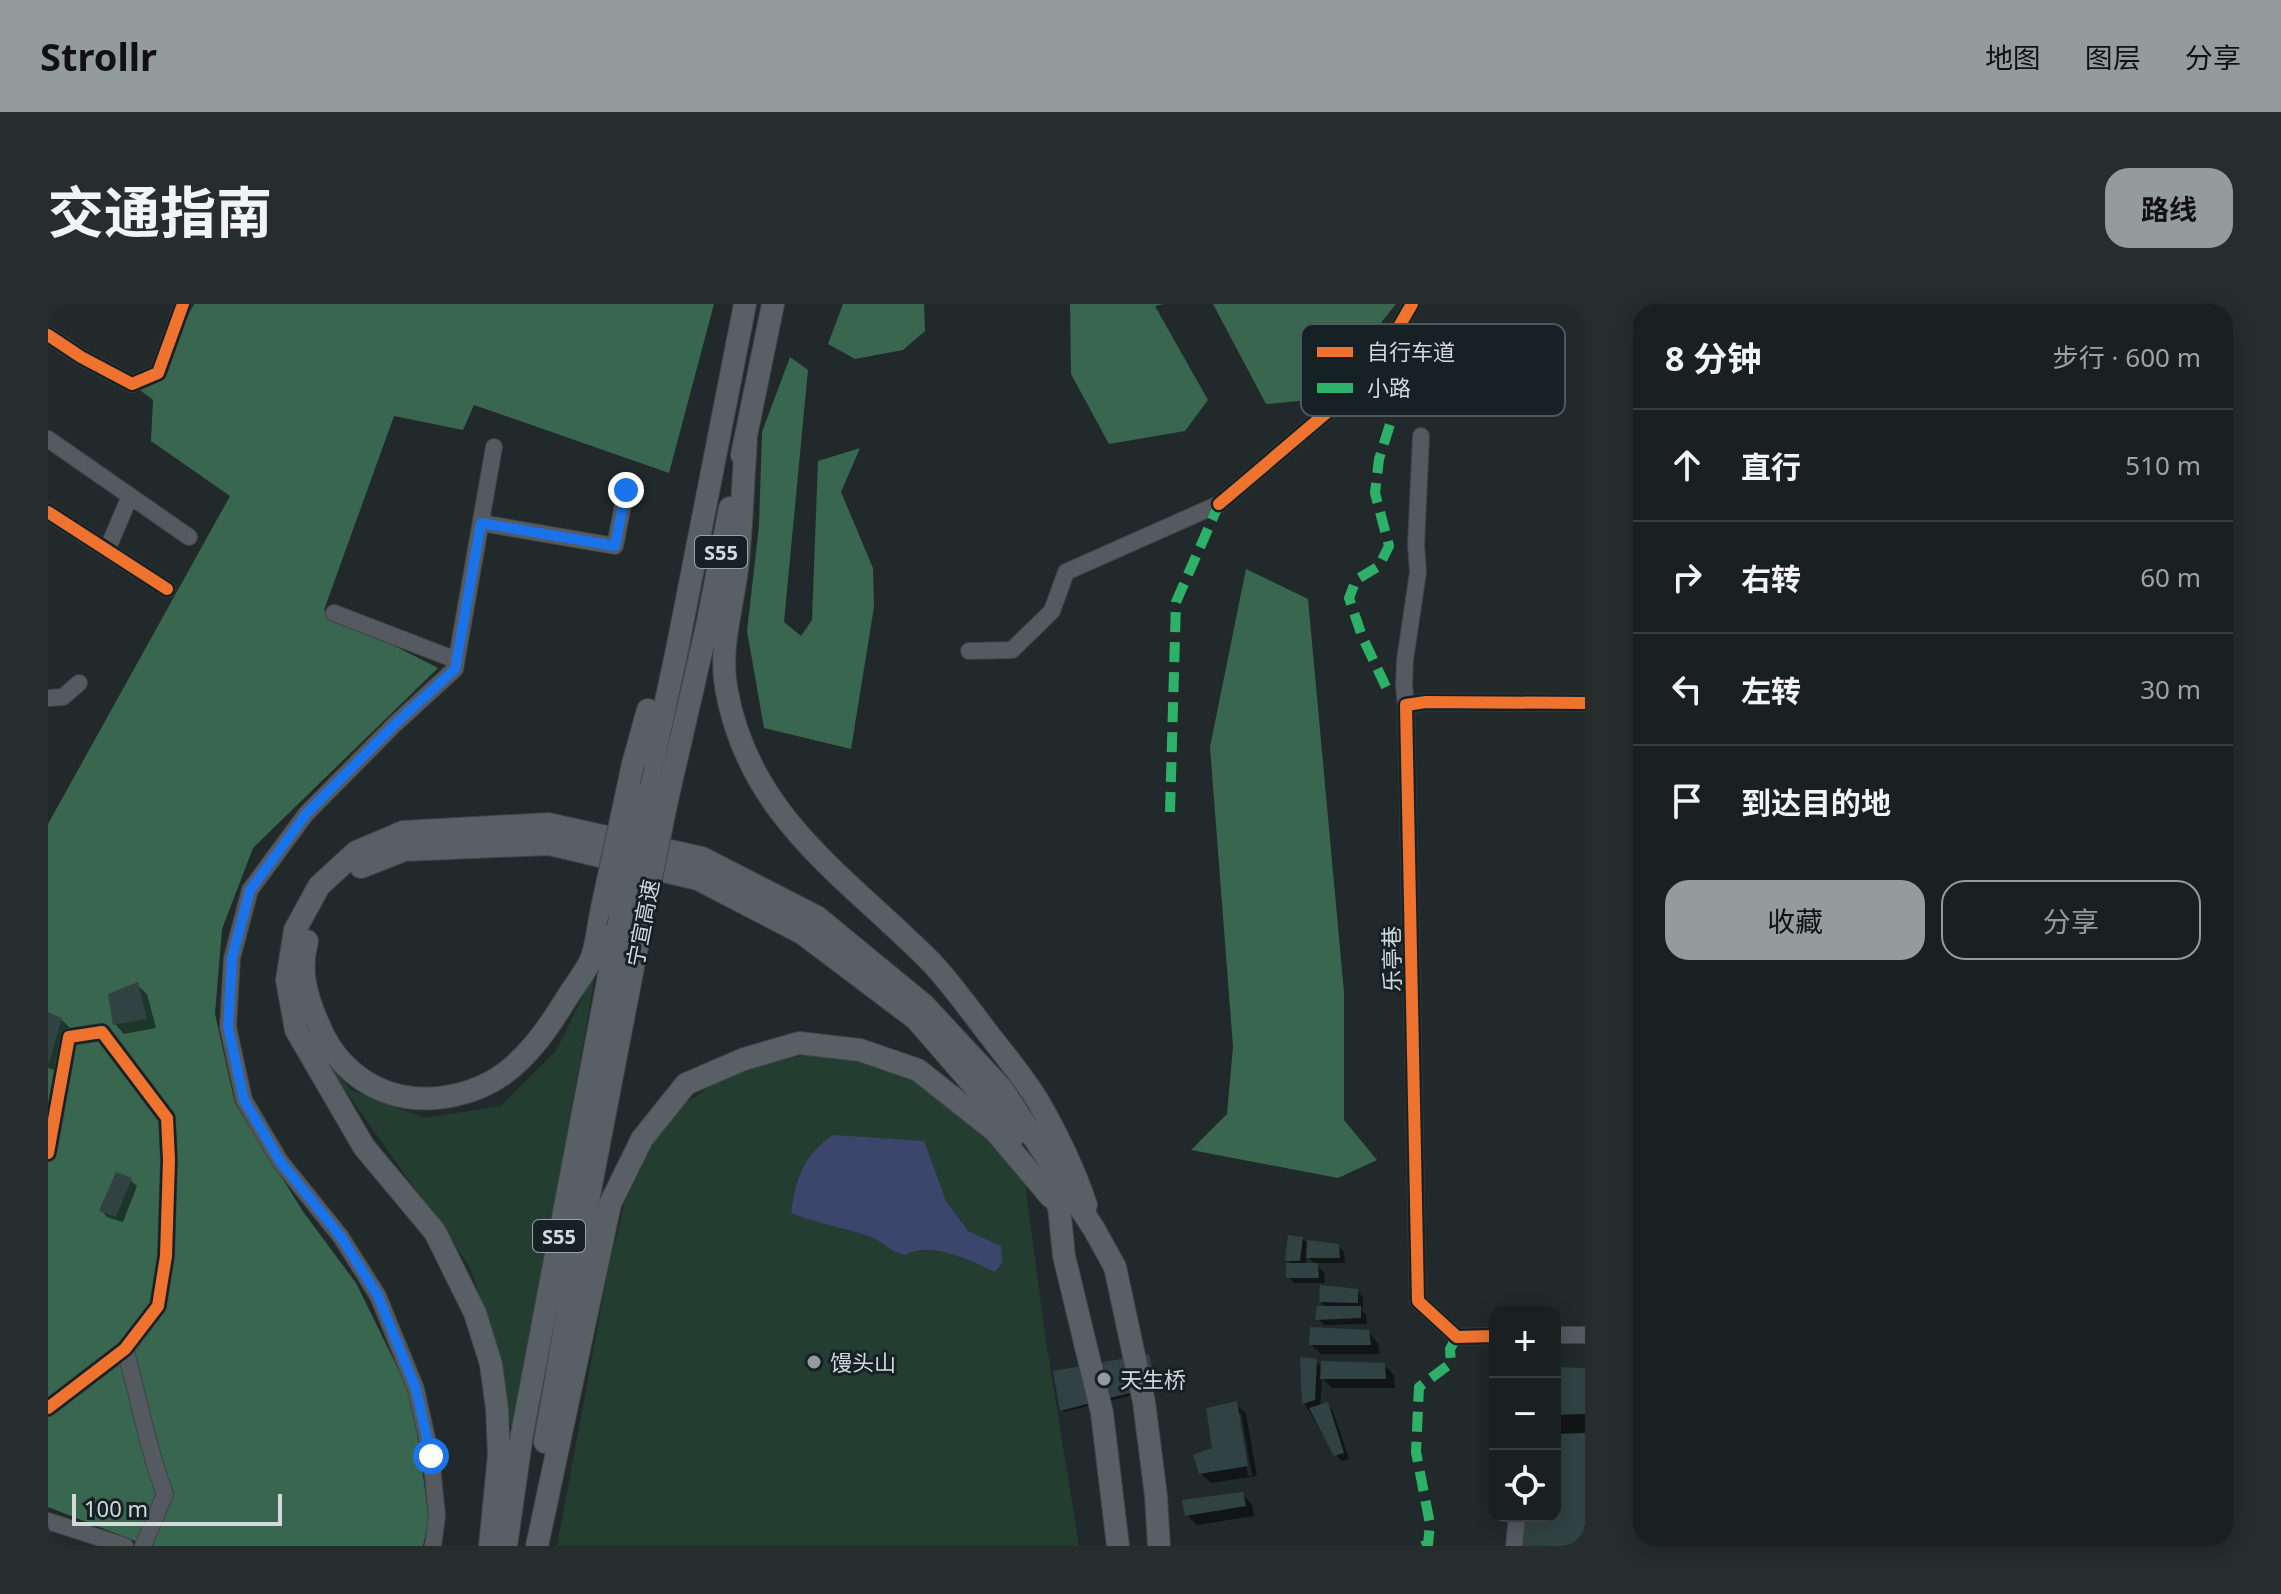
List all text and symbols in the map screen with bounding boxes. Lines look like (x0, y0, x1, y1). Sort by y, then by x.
text: Strollr (40, 30, 157, 82)
text: 地图 (1985, 38, 2041, 76)
text: 图层 (2085, 38, 2141, 76)
text: 分享 (2185, 38, 2241, 76)
button: 路线 (2105, 168, 2233, 248)
text: 交通指南 (48, 173, 272, 249)
legend (1301, 324, 1565, 416)
text: 8 分钟 (1665, 335, 1761, 381)
text: 自行车道 (1367, 336, 1455, 366)
text: 步行 · 600 m (2053, 339, 2201, 375)
text: 小路 (1367, 372, 1411, 402)
icon: ahead (1665, 443, 1709, 487)
text: 直行 (1741, 446, 1801, 487)
text: 510 m (2125, 447, 2201, 483)
route end (608, 472, 644, 508)
road number: S55 (695, 536, 747, 568)
icon: right (1665, 555, 1709, 599)
text: 右转 (1741, 558, 1801, 599)
text: 60 m (2140, 559, 2201, 595)
icon: left (1665, 667, 1709, 711)
text: 左转 (1741, 670, 1801, 711)
text: 30 m (2140, 671, 2201, 707)
icon: arrive (1665, 779, 1709, 823)
text: 到达目的地 (1741, 782, 1891, 823)
street label: 宁宣高速 (619, 877, 665, 969)
button: 收藏 (1665, 880, 1925, 960)
button: 分享 (1941, 880, 2201, 960)
street label: 乐亭巷 (1375, 926, 1407, 992)
road number: S55 (533, 1220, 585, 1252)
map controls (1489, 1306, 1561, 1522)
button: + (1489, 1306, 1561, 1378)
place label: 馒头山 (830, 1347, 896, 1377)
marker: 馒头山 (805, 1353, 823, 1371)
place label: 天生桥 (1120, 1364, 1186, 1394)
marker: 天生桥 (1095, 1370, 1113, 1388)
button: − (1489, 1378, 1561, 1450)
route start (413, 1438, 449, 1474)
button: locate (1489, 1450, 1561, 1522)
scale bar (72, 1490, 282, 1526)
text: 100 m (84, 1493, 148, 1523)

